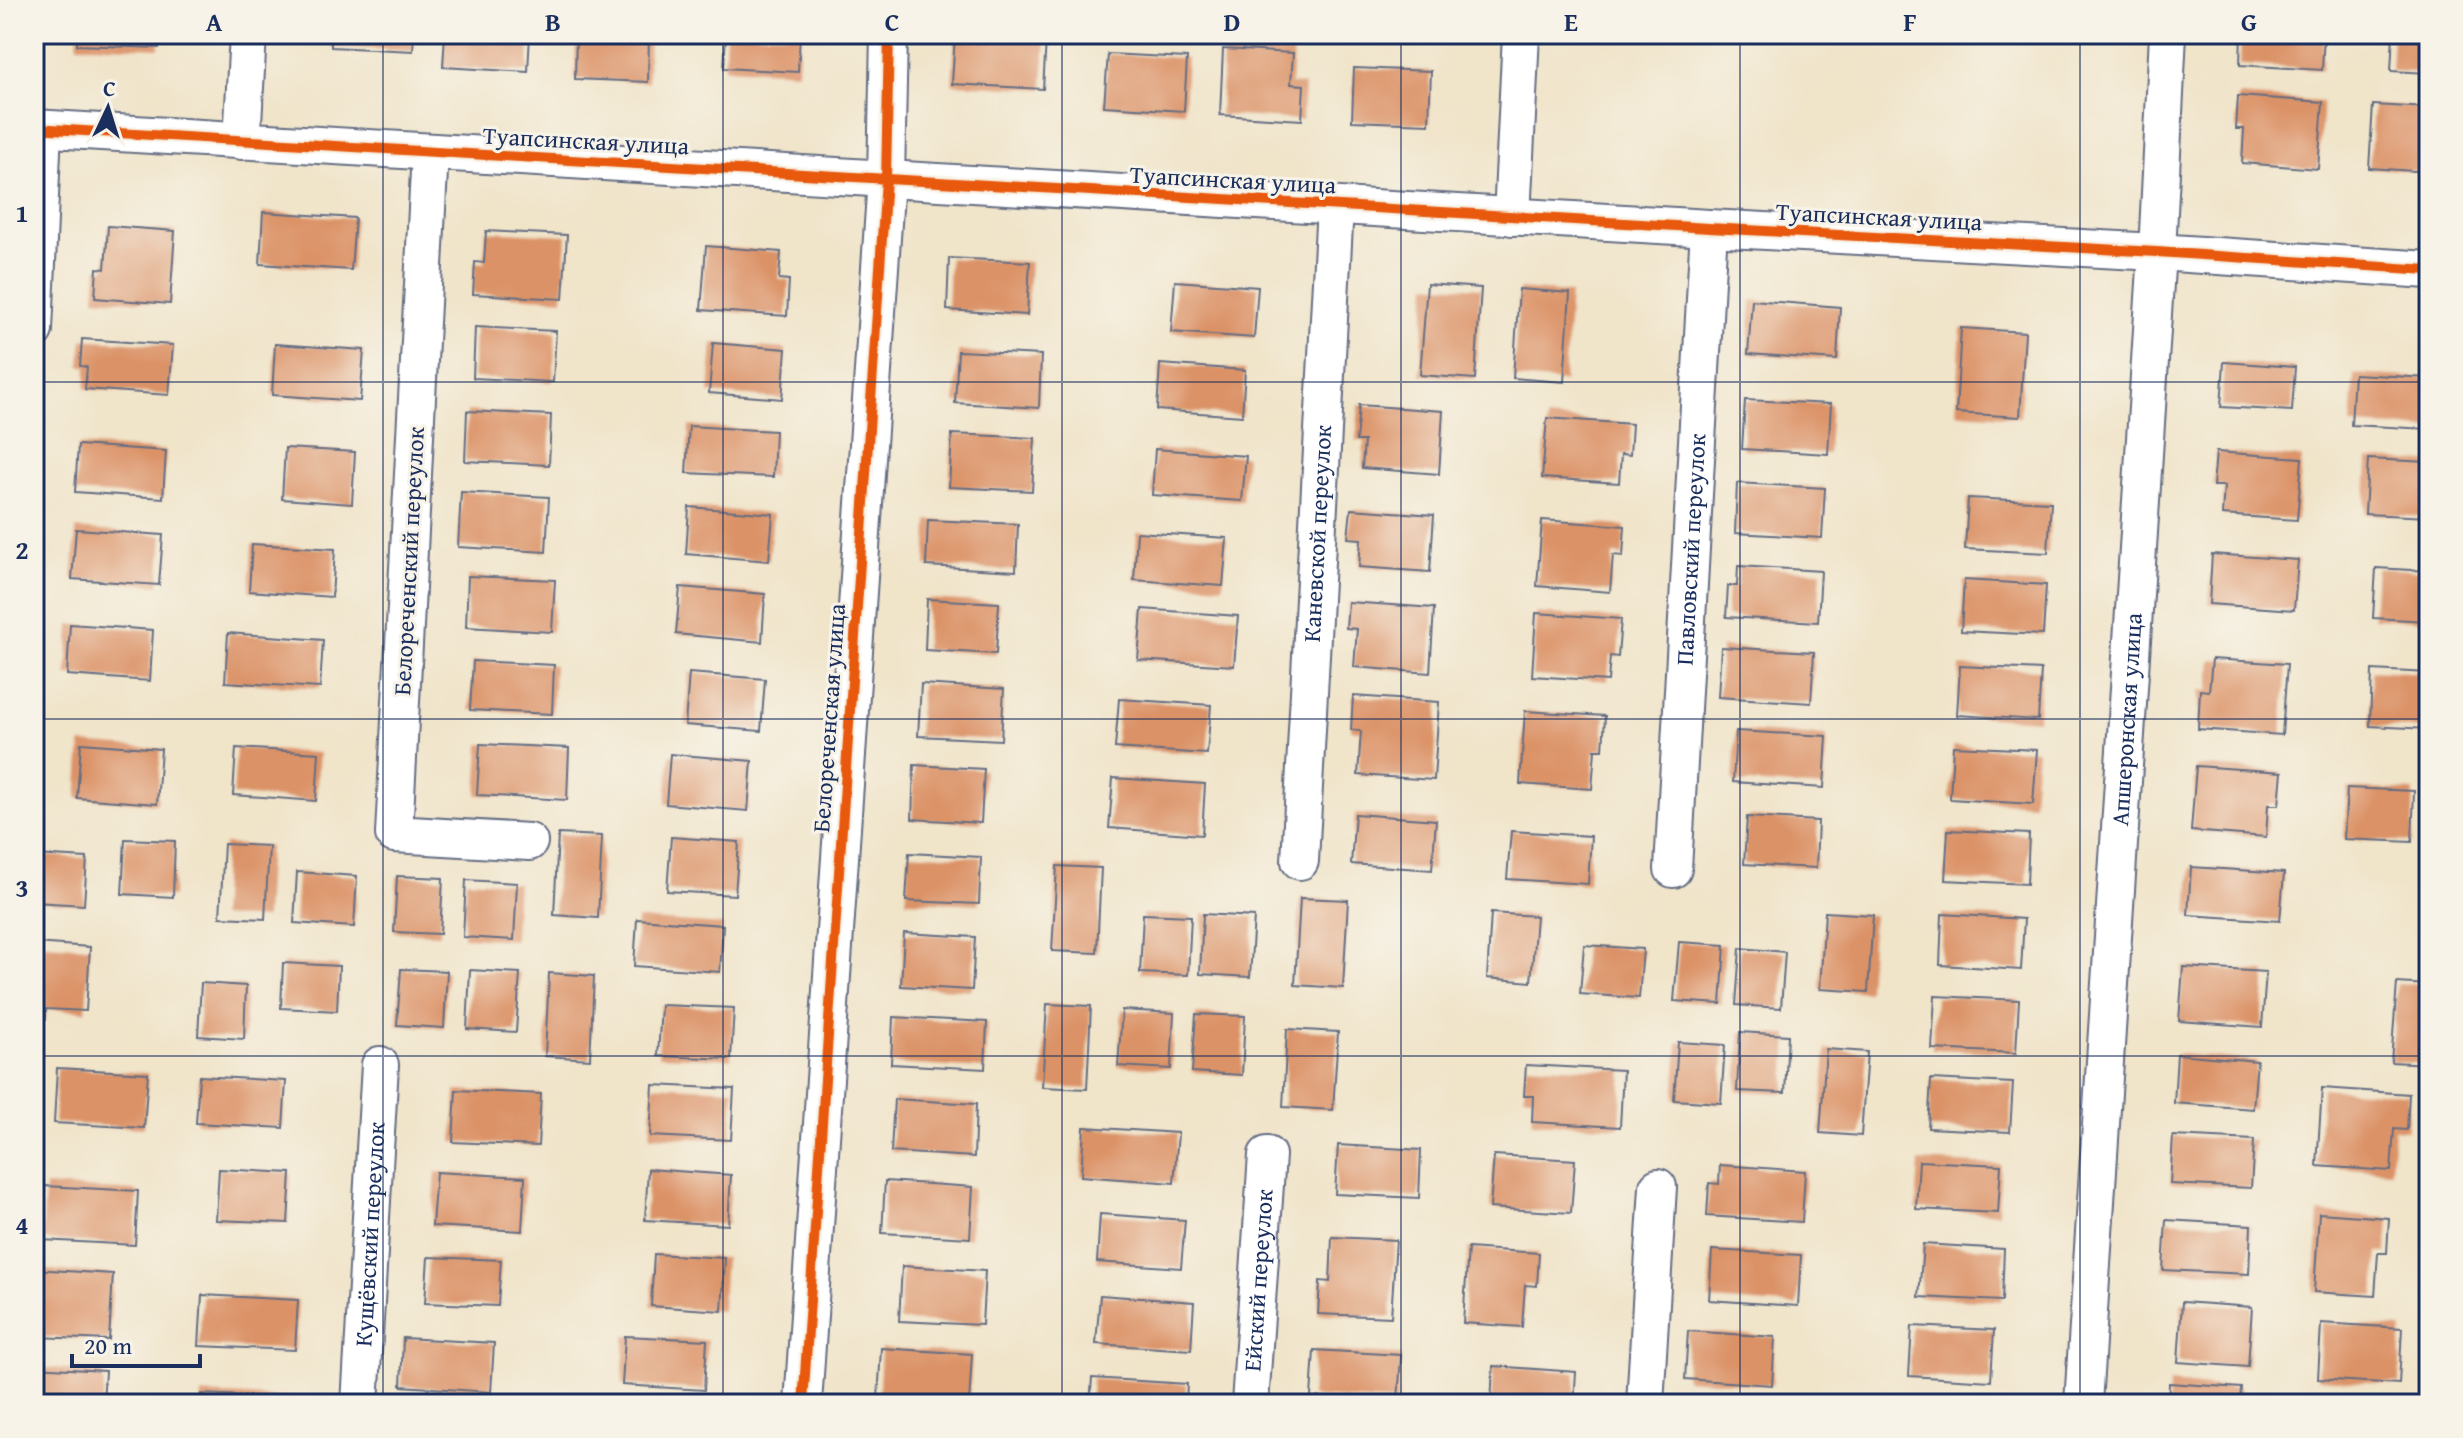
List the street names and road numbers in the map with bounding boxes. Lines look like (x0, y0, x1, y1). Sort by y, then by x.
street label: Туапсинская улица (482, 118, 691, 163)
street label: Туапсинская улица (1129, 157, 1338, 202)
street label: Туапсинская улица (1775, 194, 1984, 239)
street label: Каневской переулок (1294, 424, 1340, 643)
street label: Белореченский переулок (384, 425, 433, 696)
street label: Павловский переулок (1666, 432, 1714, 666)
street label: Белореченская улица (803, 602, 854, 834)
street label: Апшеронская улица (2102, 611, 2151, 827)
street label: Кущёвский переулок (345, 1121, 394, 1348)
street label: Ейский переулок (1234, 1187, 1282, 1373)

